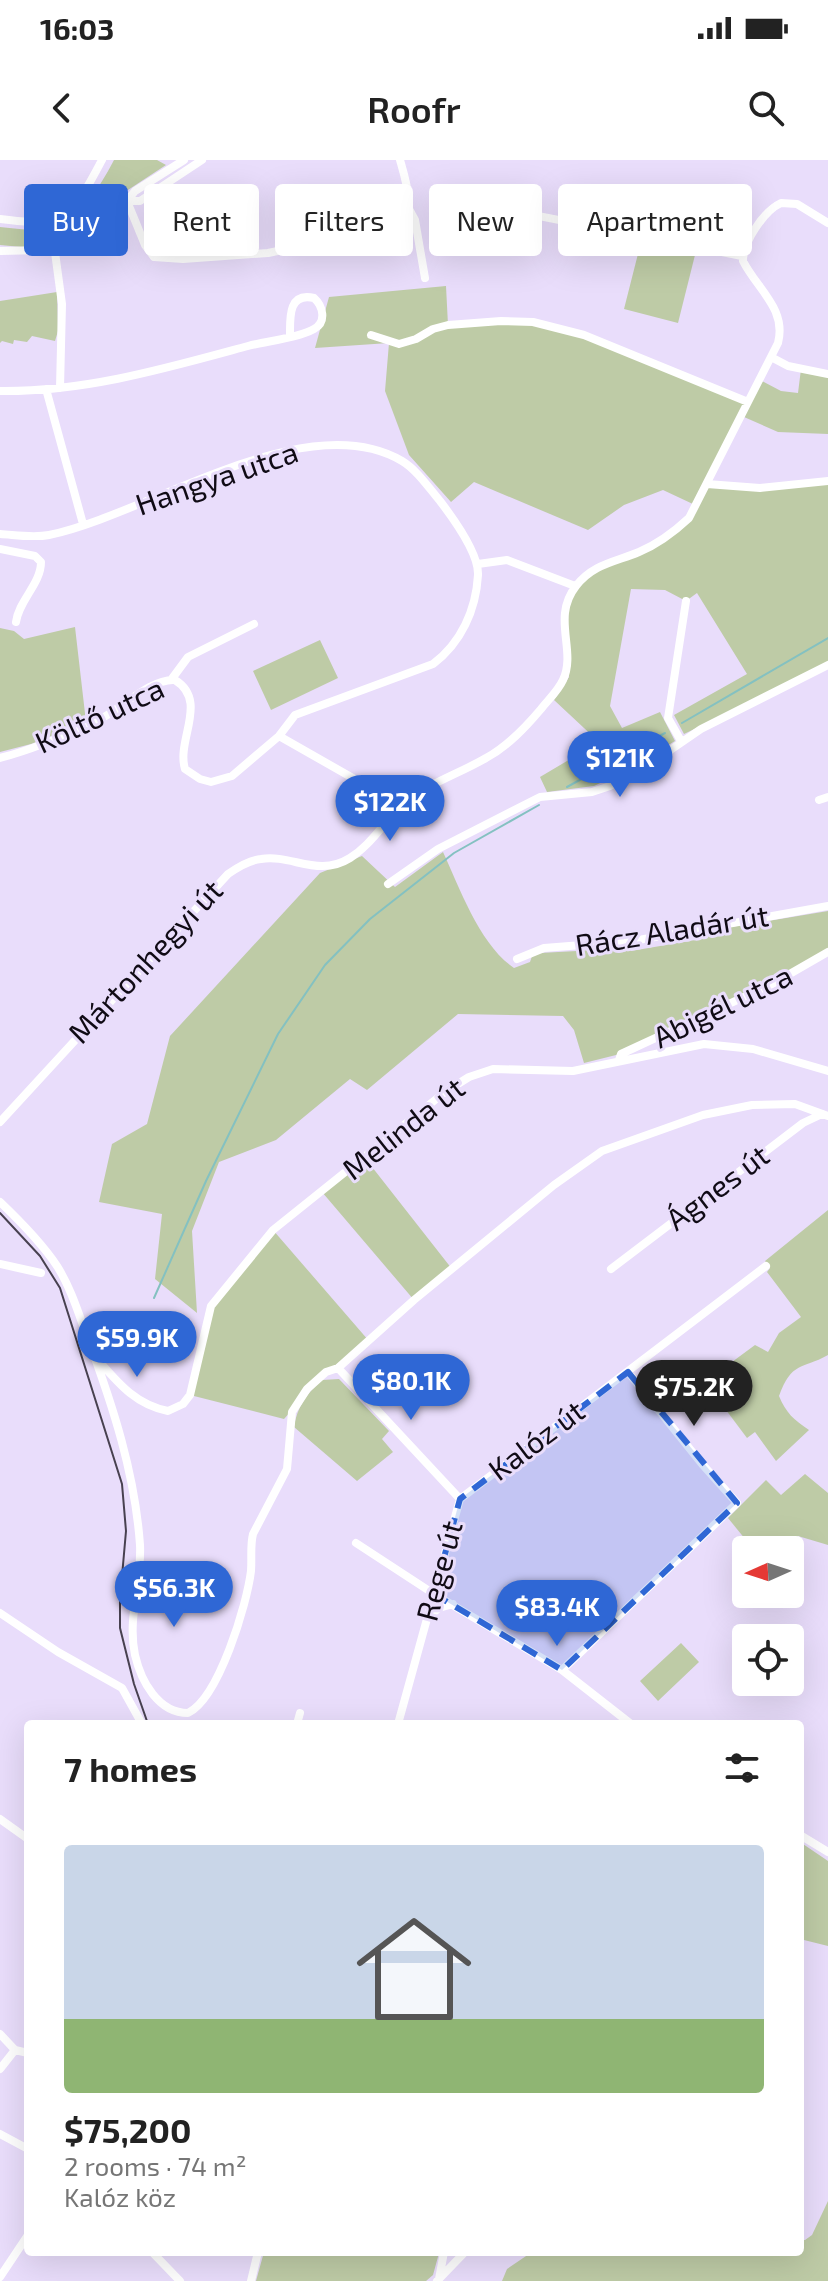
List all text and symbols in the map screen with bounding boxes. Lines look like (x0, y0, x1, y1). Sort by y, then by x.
text: 16:03 (40, 10, 114, 46)
icon: back (40, 86, 84, 130)
icon: search (744, 86, 788, 130)
text: Roofr (367, 87, 461, 130)
chip: Buy (24, 184, 128, 256)
chip: Rent (144, 184, 259, 256)
chip: Filters (275, 184, 413, 256)
chip: New (429, 184, 542, 256)
chip: Apartment (558, 184, 752, 256)
street label: Hangya utca (130, 433, 302, 522)
street label: Költő utca (29, 669, 169, 760)
pin: $121K (564, 731, 676, 799)
text: $121K (585, 741, 655, 772)
pin: $122K (334, 775, 446, 843)
text: $122K (353, 785, 427, 816)
street label: Mártonhegyi út (60, 872, 229, 1050)
street label: Rácz Aladár út (572, 896, 771, 962)
street label: Abigél utca (647, 956, 798, 1054)
street label: Melinda út (335, 1069, 471, 1186)
street label: Ágnes út (658, 1136, 775, 1237)
pin: $59.9K (72, 1311, 202, 1379)
text: $59.9K (96, 1321, 178, 1352)
pin: $80.1K (346, 1354, 476, 1422)
pin: $75.2K (629, 1360, 759, 1428)
text: $80.1K (371, 1364, 451, 1395)
text: $75.2K (653, 1370, 735, 1401)
street label: Kalóz út (481, 1392, 591, 1487)
street label: Rege út (407, 1516, 469, 1625)
north arrow (732, 1536, 804, 1608)
map controls (732, 1536, 804, 1696)
pin: $56.3K (109, 1561, 239, 1629)
text: $56.3K (133, 1571, 215, 1602)
pin: $83.4K (492, 1580, 622, 1648)
text: $83.4K (514, 1590, 600, 1621)
button: locate (732, 1624, 804, 1696)
icon: filters (720, 1746, 764, 1790)
text: 7 homes (64, 1748, 197, 1789)
icon: home (342, 1897, 486, 2041)
text: $75,200 (64, 2109, 191, 2150)
text: 2 rooms · 74 m² (64, 2150, 246, 2181)
text: Kalóz köz (64, 2181, 176, 2212)

